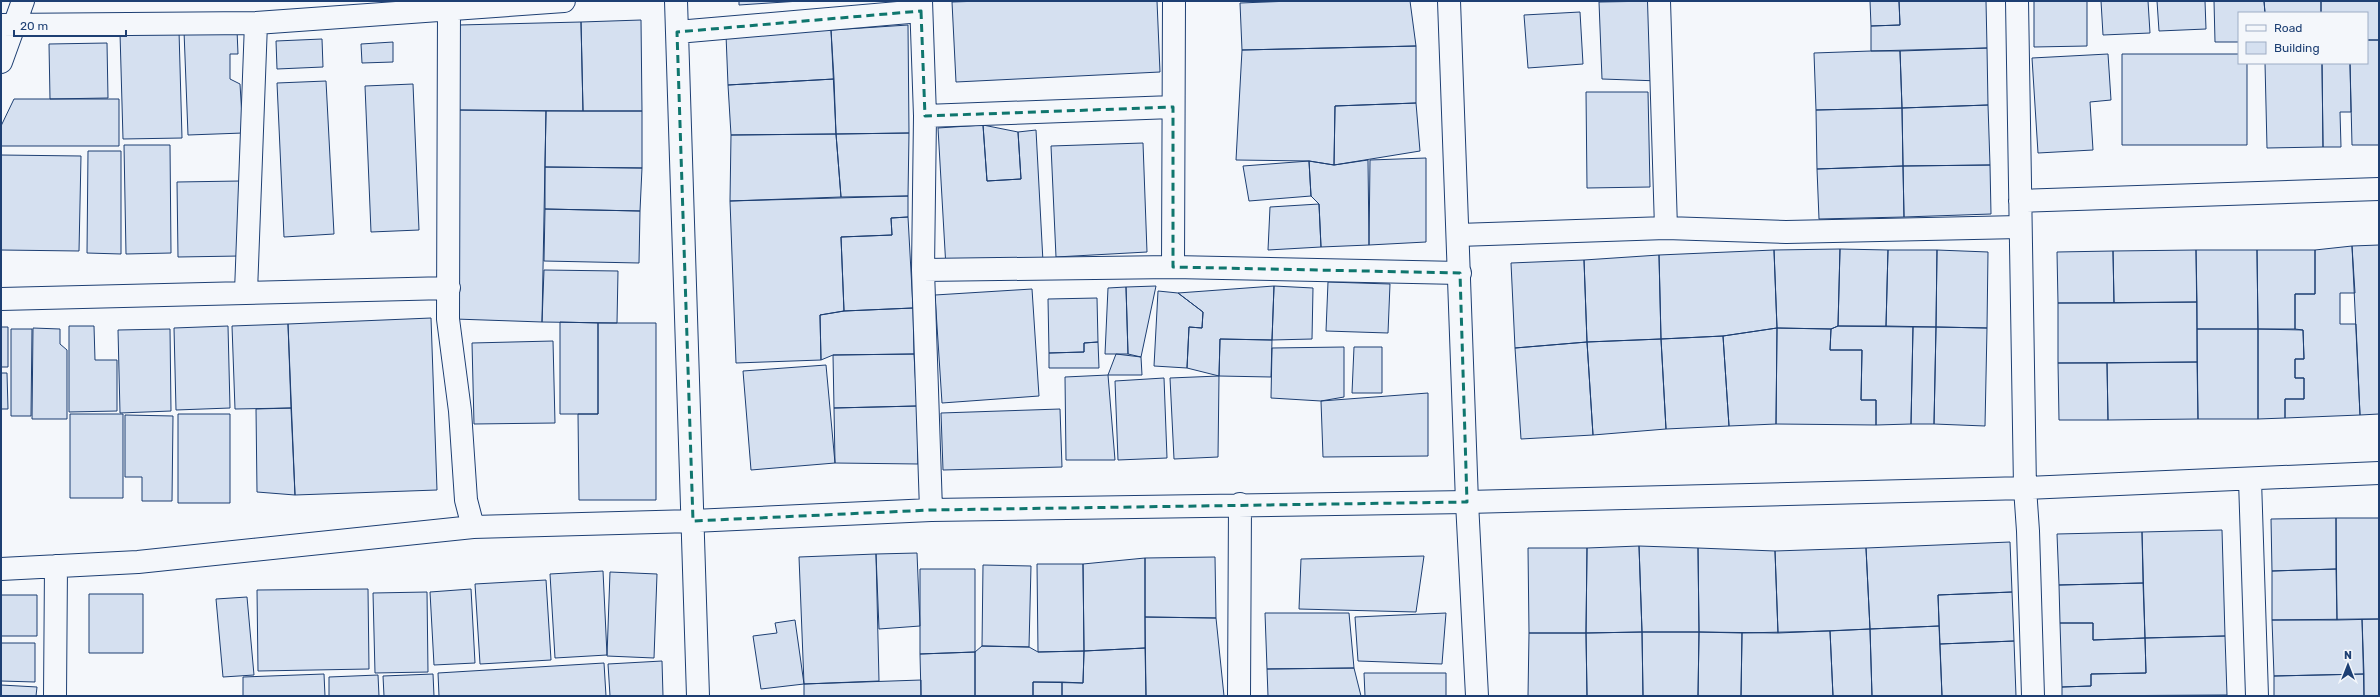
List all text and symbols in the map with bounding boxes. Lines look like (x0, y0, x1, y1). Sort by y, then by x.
scale bar (14, 12, 126, 38)
legend (2238, 12, 2368, 64)
text: 20 m (20, 19, 48, 33)
text: Road (2274, 21, 2302, 35)
text: Building (2274, 41, 2320, 55)
north arrow (2328, 645, 2368, 685)
text: N (2344, 649, 2352, 662)

